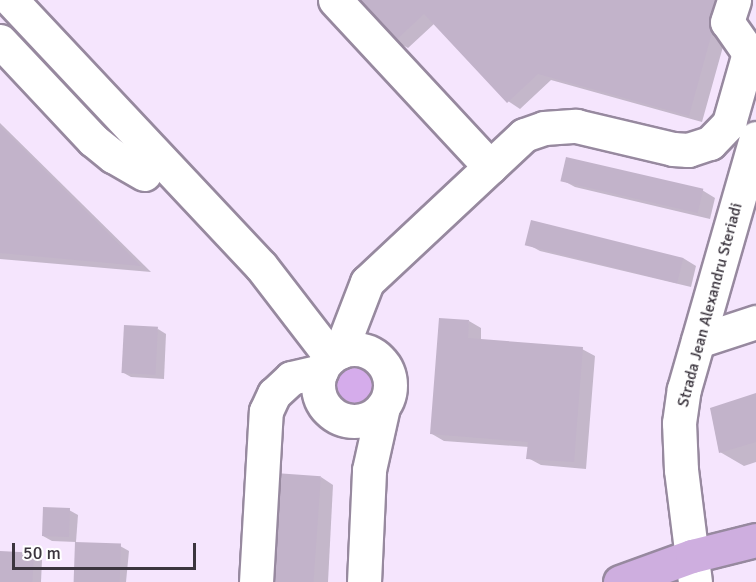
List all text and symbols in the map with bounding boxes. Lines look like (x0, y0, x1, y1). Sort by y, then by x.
street label: Strada Jean Alexandru Steriadi (673, 201, 747, 409)
scale bar (15, 531, 200, 569)
text: 50 m (23, 542, 61, 564)

